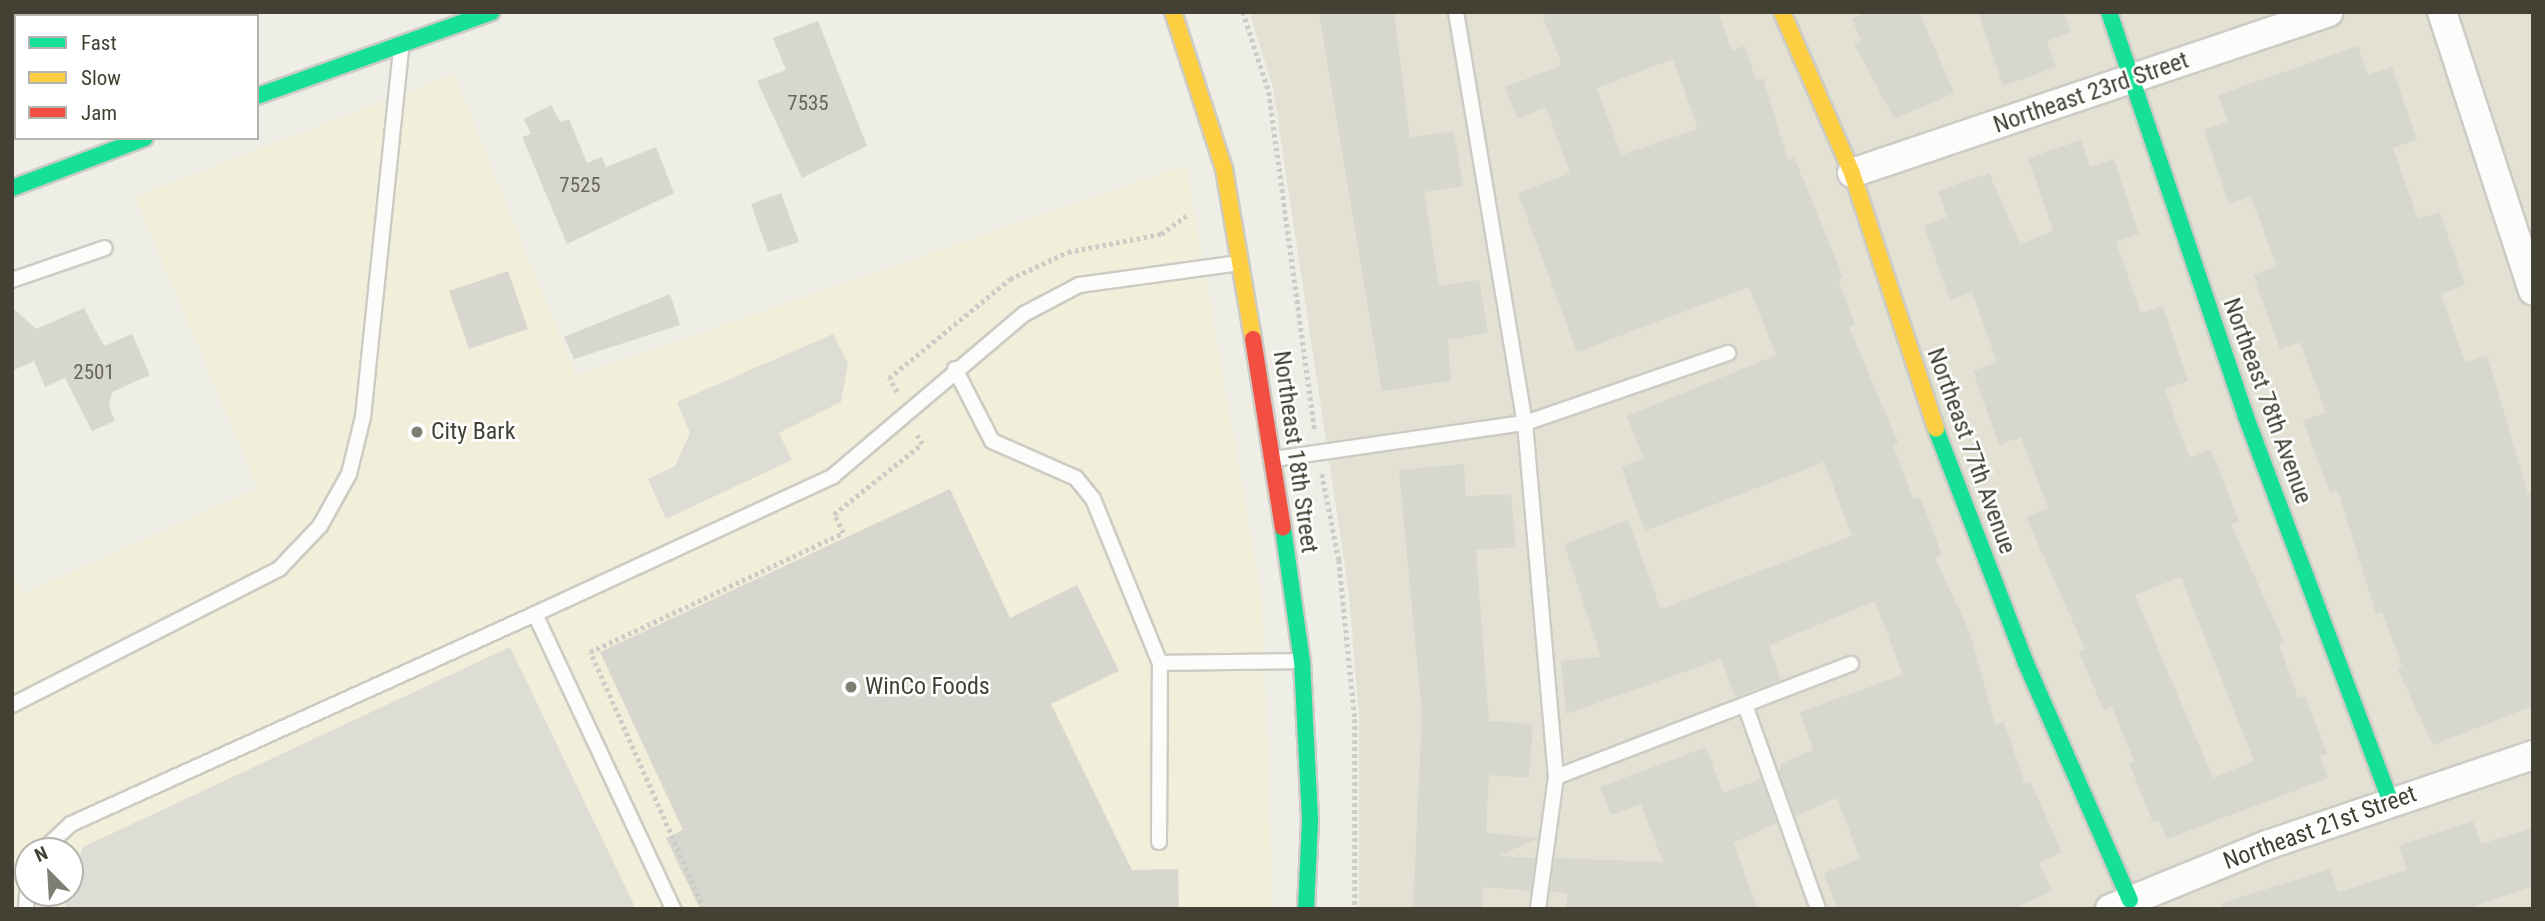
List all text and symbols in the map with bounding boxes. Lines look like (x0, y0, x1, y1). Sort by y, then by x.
legend (14, 14, 259, 140)
text: Fast (81, 31, 117, 55)
street label: Northeast 23rd Street (1990, 46, 2192, 140)
text: Slow (81, 66, 121, 90)
house number: 7535 (787, 90, 829, 116)
text: Jam (81, 101, 117, 125)
house number: 7525 (559, 172, 601, 198)
street label: Northeast 78th Avenue (2216, 294, 2318, 508)
street label: Northeast 77th Avenue (1920, 344, 2022, 558)
street label: Northeast 18th Street (1267, 349, 1323, 555)
house number: 2501 (73, 359, 115, 385)
place label: City Bark (431, 418, 515, 446)
marker: City Bark (409, 424, 425, 440)
place label: WinCo Foods (865, 673, 990, 701)
marker: WinCo Foods (843, 679, 859, 695)
street label: Northeast 21st Street (2220, 780, 2420, 876)
north arrow (14, 837, 84, 907)
text: N (31, 841, 51, 867)

